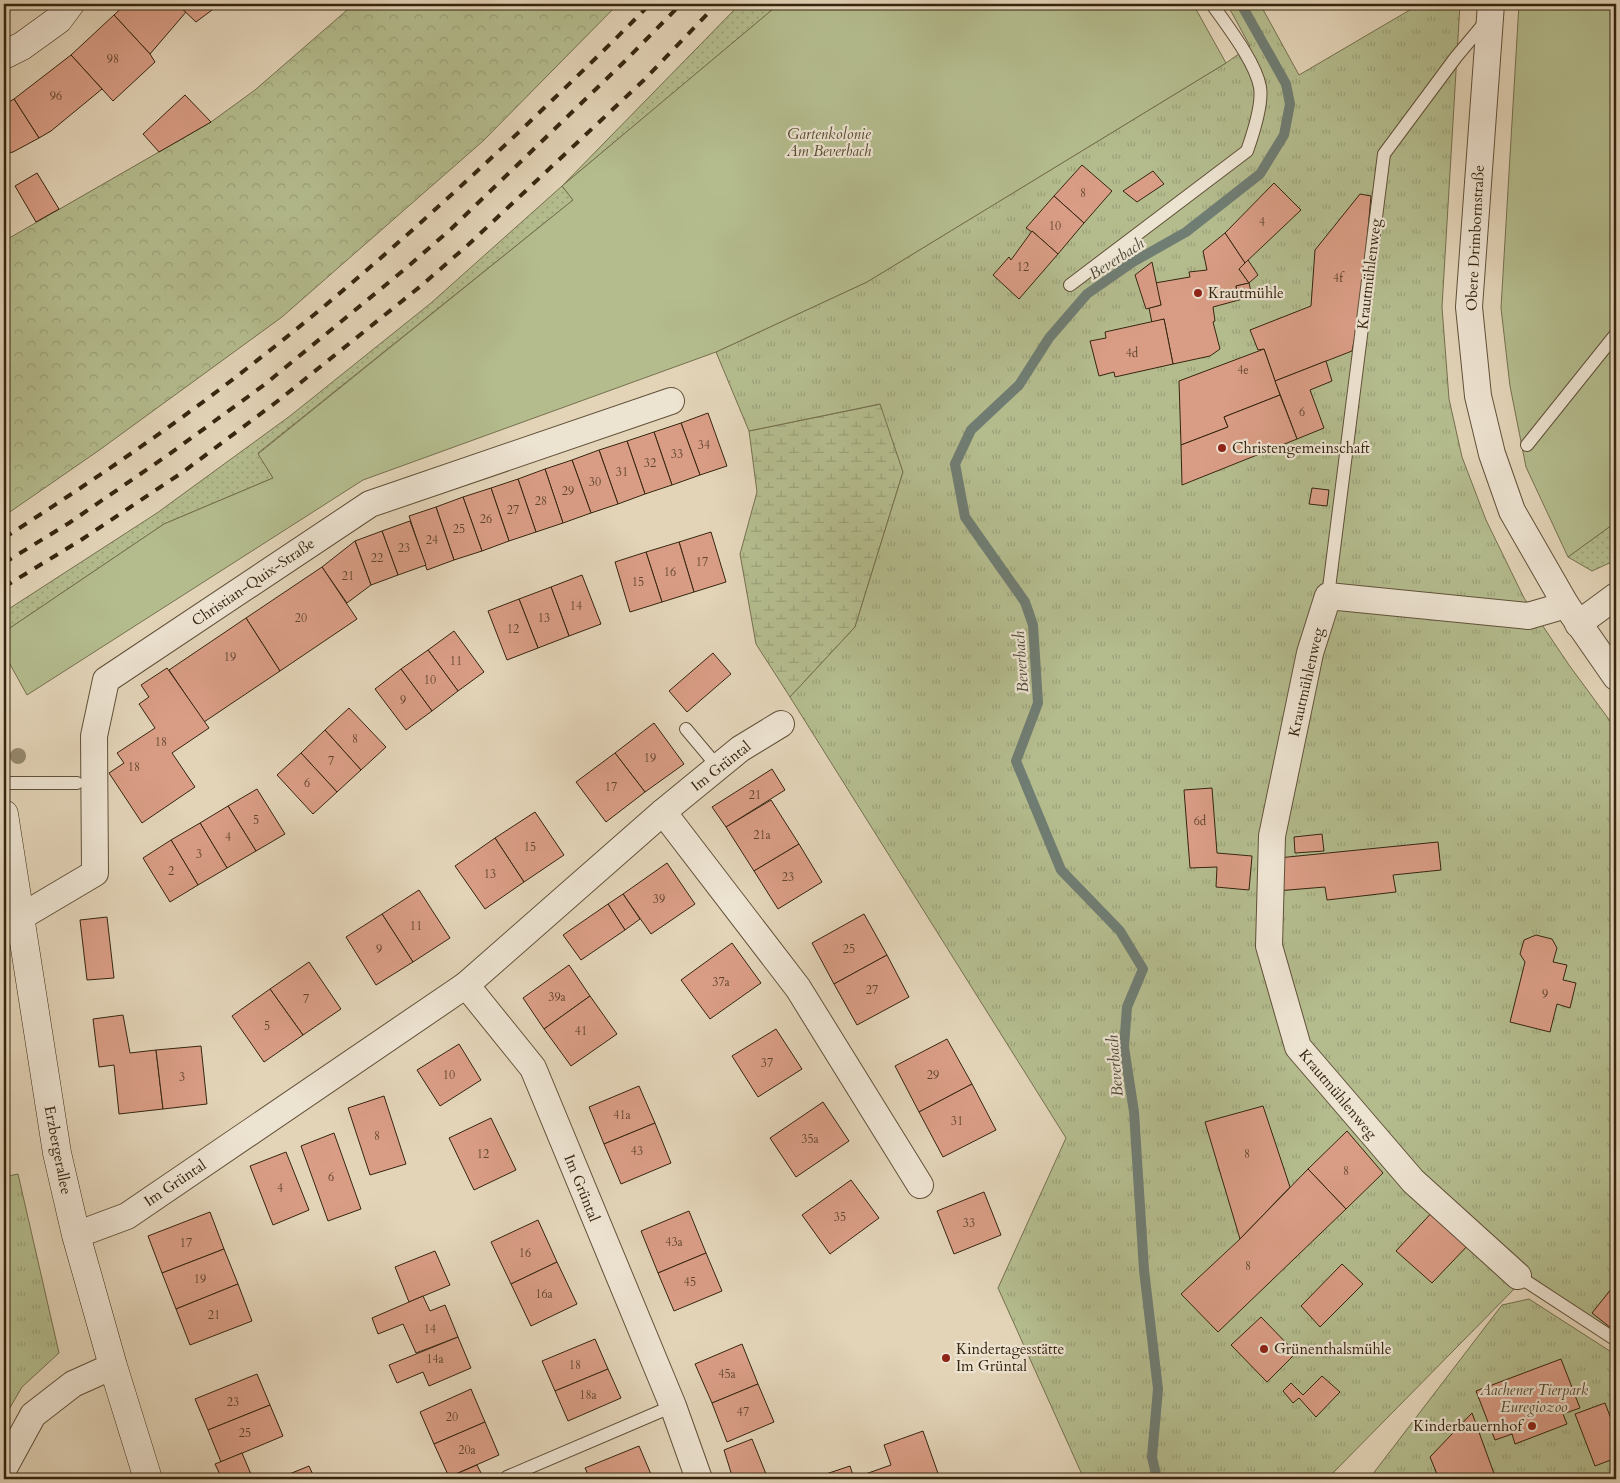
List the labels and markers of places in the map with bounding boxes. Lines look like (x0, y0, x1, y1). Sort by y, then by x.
place label: Krautmühle (1208, 283, 1284, 303)
marker: Krautmühle (1192, 287, 1204, 299)
place label: Christengemeinschaft (1232, 438, 1370, 458)
marker: Christengemeinschaft (1216, 442, 1228, 454)
place label: Kindertagesstätte Im Grüntal (956, 1339, 1064, 1376)
place label: Grünenthalsmühle (1274, 1339, 1392, 1359)
marker: Grünenthalsmühle (1258, 1343, 1270, 1355)
marker: Kindertagesstätte Im Grüntal (940, 1352, 952, 1364)
place label: Kinderbauernhof (1413, 1416, 1524, 1436)
marker: Kinderbauernhof (1526, 1420, 1538, 1432)

